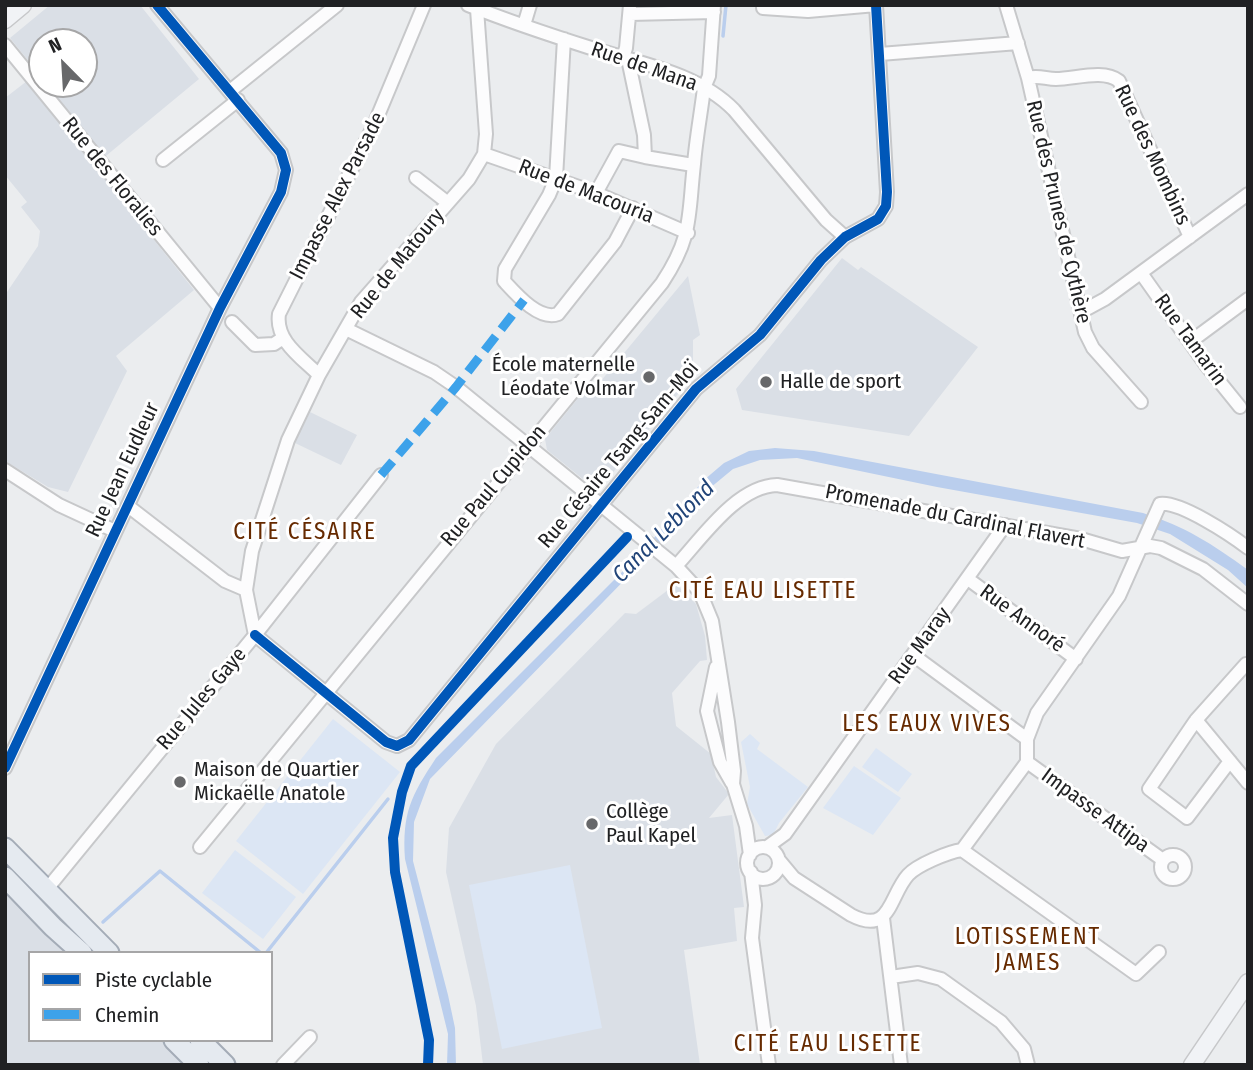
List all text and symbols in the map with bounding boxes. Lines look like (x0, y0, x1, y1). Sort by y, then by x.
north arrow (28, 28, 98, 98)
text: N (45, 32, 65, 58)
street label: Rue de Mana (587, 37, 701, 97)
street label: Rue des Mombins (1108, 81, 1196, 229)
street label: Rue des Prunes de Cythère (1020, 98, 1096, 326)
street label: Impasse Alex Parsade (285, 108, 391, 284)
street label: Rue des Floralies (56, 112, 168, 242)
street label: Rue de Macouria (515, 155, 657, 229)
street label: Rue de Matoury (346, 204, 450, 324)
street label: Rue Tamarin (1148, 289, 1232, 391)
place label: École maternelle Léodate Volmar (492, 352, 635, 402)
street label: Rue Césaire Tsang-Sam-Moï (533, 356, 705, 554)
marker: École maternelle Léodate Volmar (641, 369, 657, 385)
place label: Halle de sport (780, 369, 901, 395)
marker: Halle de sport (758, 374, 774, 390)
street label: Rue Jean Eudleur (81, 399, 165, 541)
street label: Rue Paul Cupidon (436, 420, 552, 552)
water label: Canal Leblond (607, 475, 721, 589)
street label: Promenade du Cardinal Flavert (823, 479, 1087, 555)
district label: CITÉ CÉSAIRE (235, 519, 375, 547)
district label: CITÉ EAU LISETTE (671, 578, 855, 606)
street label: Rue Annoré (975, 580, 1069, 658)
street label: Rue Maray (884, 603, 956, 689)
street label: Rue Jules Gaye (152, 643, 252, 755)
district label: LES EAUX VIVES (844, 711, 1010, 739)
place label: Maison de Quartier Mickaëlle Anatole (194, 757, 359, 807)
street label: Impasse Attipa (1036, 763, 1154, 859)
marker: Maison de Quartier Mickaëlle Anatole (172, 774, 188, 790)
place label: Collège Paul Kapel (606, 799, 696, 849)
marker: Collège Paul Kapel (584, 816, 600, 832)
district label: LOTISSEMENT JAMES (956, 924, 1100, 978)
legend (28, 951, 273, 1042)
text: Piste cyclable (95, 967, 212, 993)
text: Chemin (95, 1002, 159, 1028)
district label: CITÉ EAU LISETTE (736, 1031, 920, 1059)

